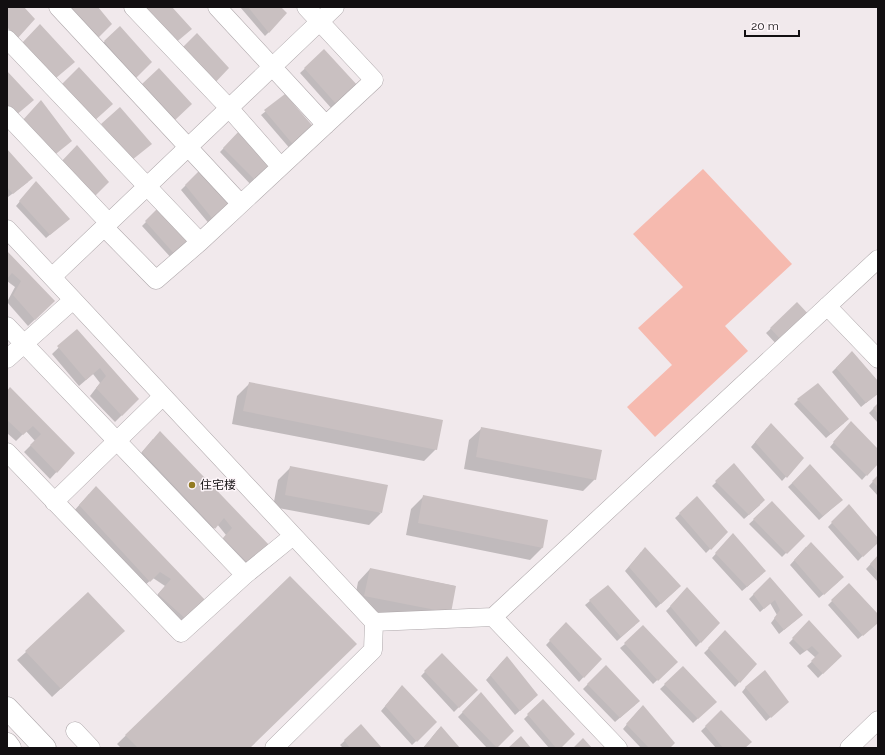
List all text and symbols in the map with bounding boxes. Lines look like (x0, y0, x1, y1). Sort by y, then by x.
scale bar (745, 12, 799, 38)
text: 20 m (751, 19, 779, 33)
place label: 住宅楼 (200, 478, 236, 492)
marker: 住宅楼 (187, 480, 197, 490)

